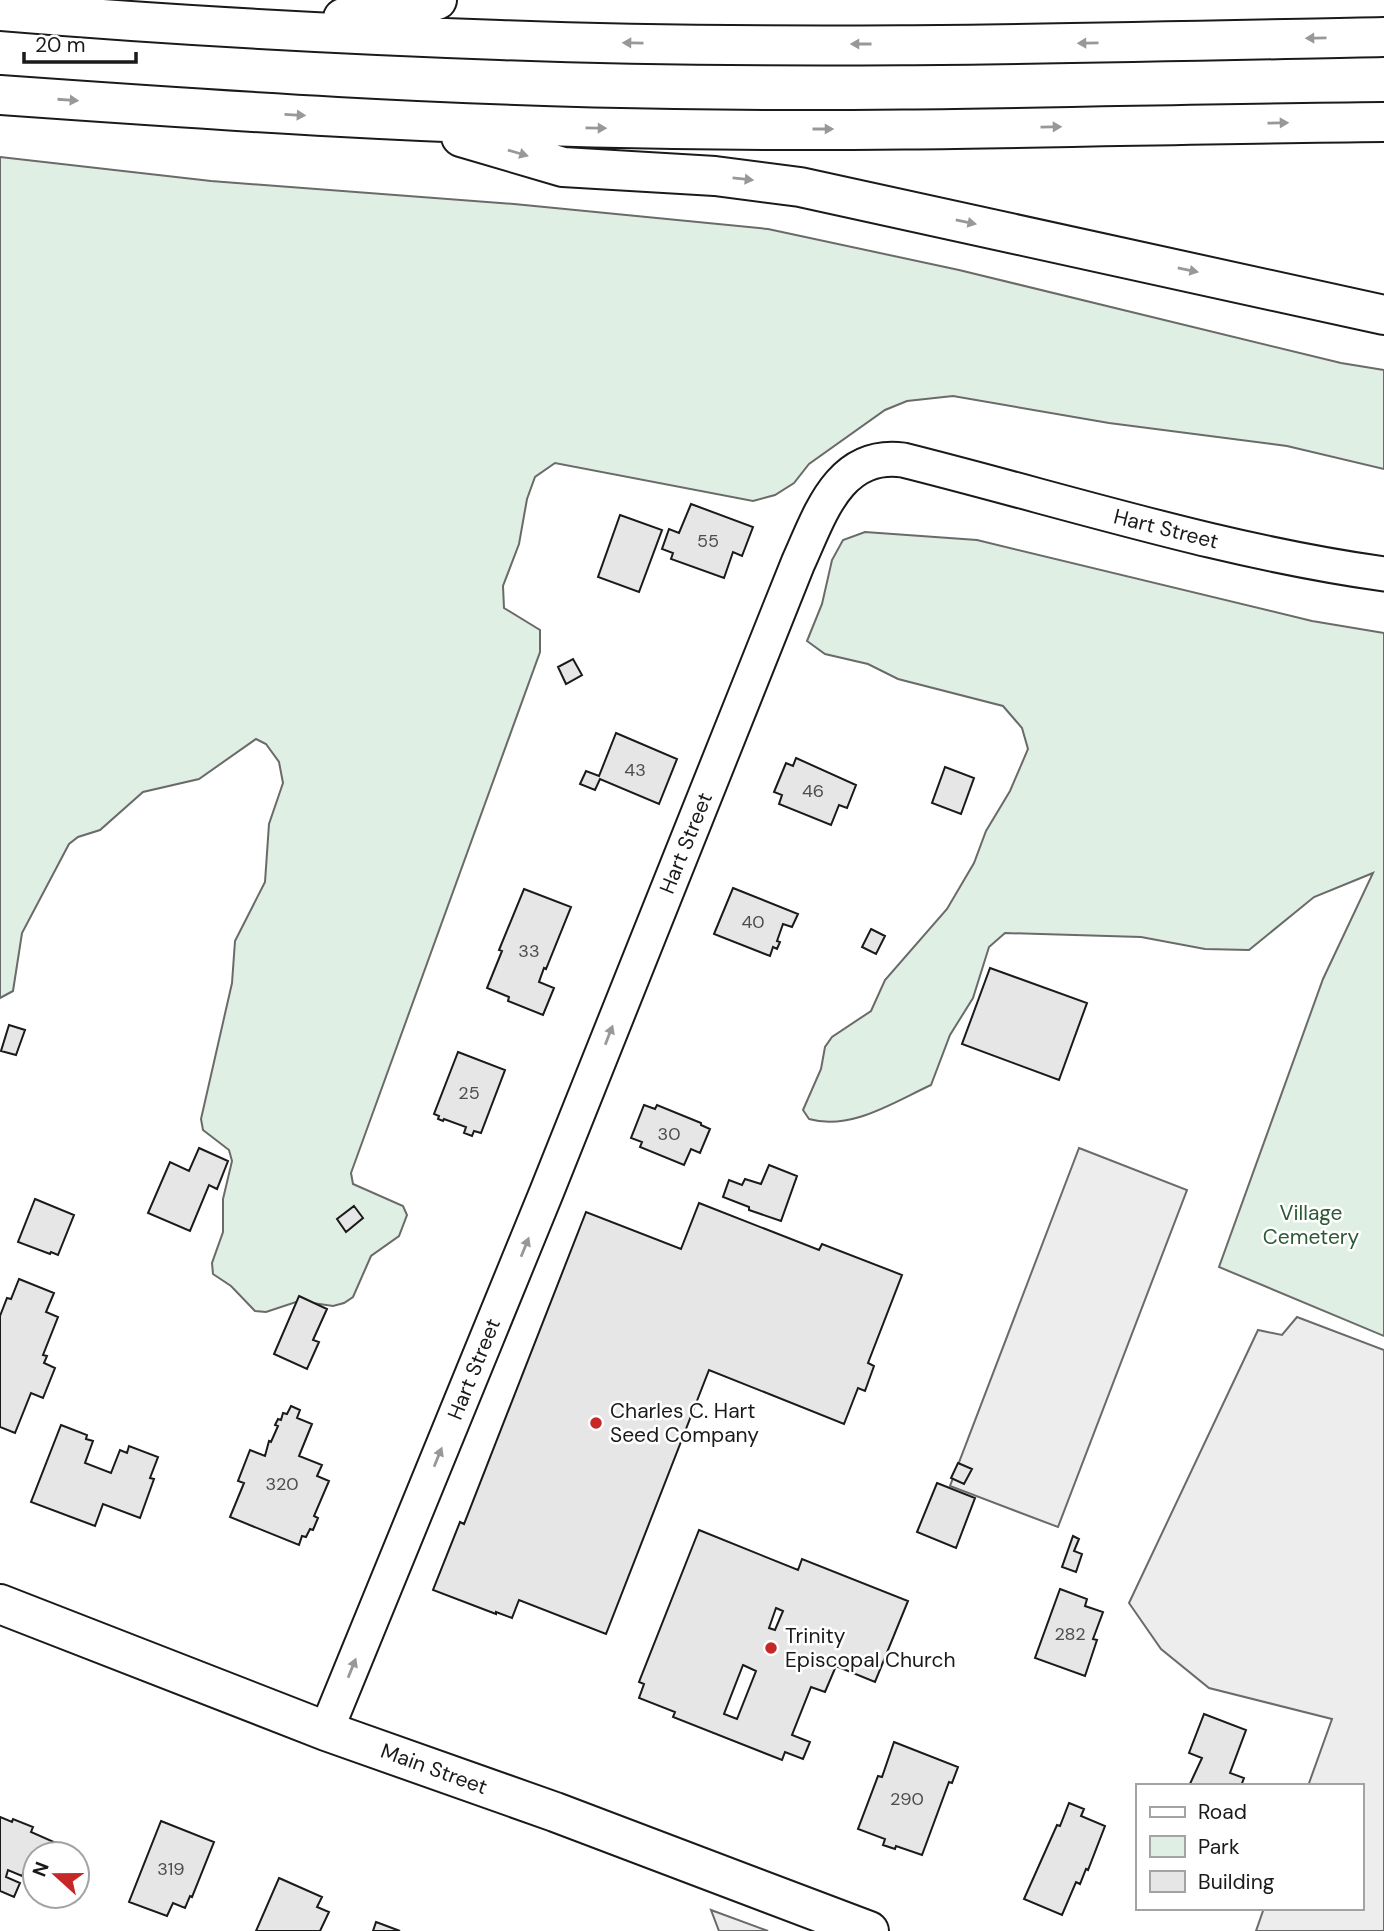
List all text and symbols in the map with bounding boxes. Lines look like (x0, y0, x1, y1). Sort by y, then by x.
scale bar (24, 21, 136, 65)
text: 20 m (35, 31, 86, 59)
one-way arrow (1305, 33, 1327, 44)
one-way arrow (622, 37, 644, 48)
one-way arrow (1077, 37, 1099, 48)
one-way arrow (850, 38, 872, 50)
one-way arrow (57, 95, 79, 106)
one-way arrow (284, 110, 306, 121)
one-way arrow (1267, 118, 1289, 129)
one-way arrow (1040, 121, 1062, 133)
one-way arrow (585, 122, 607, 133)
one-way arrow (812, 123, 834, 135)
one-way arrow (507, 149, 528, 159)
one-way arrow (732, 173, 754, 184)
one-way arrow (955, 217, 977, 228)
one-way arrow (1177, 265, 1199, 276)
street label: Hart Street (1111, 502, 1221, 556)
house number: 55 (697, 529, 719, 553)
house number: 43 (624, 758, 646, 782)
house number: 46 (802, 779, 824, 803)
street label: Hart Street (653, 788, 719, 898)
house number: 40 (741, 910, 765, 934)
house number: 33 (518, 939, 540, 963)
one-way arrow (603, 1025, 614, 1046)
house number: 25 (458, 1081, 480, 1105)
house number: 30 (658, 1122, 680, 1146)
park label: Village Cemetery (1263, 1199, 1360, 1251)
one-way arrow (519, 1236, 530, 1257)
street label: Hart Street (441, 1314, 507, 1424)
place label: Charles C. Hart Seed Company (610, 1397, 759, 1449)
marker: Charles C. Hart Seed Company (588, 1415, 604, 1431)
one-way arrow (433, 1447, 444, 1468)
house number: 320 (265, 1472, 299, 1496)
place label: Trinity Episcopal Church (785, 1622, 956, 1674)
house number: 282 (1054, 1622, 1086, 1646)
marker: Trinity Episcopal Church (763, 1640, 779, 1656)
one-way arrow (347, 1657, 358, 1678)
street label: Main Street (377, 1737, 491, 1801)
legend (1136, 1784, 1363, 1910)
house number: 290 (890, 1787, 924, 1811)
text: Road (1198, 1798, 1247, 1826)
text: Park (1198, 1833, 1240, 1861)
north arrow (21, 1840, 91, 1910)
house number: 319 (157, 1857, 185, 1881)
text: N (26, 1858, 55, 1880)
text: Building (1198, 1868, 1275, 1896)

